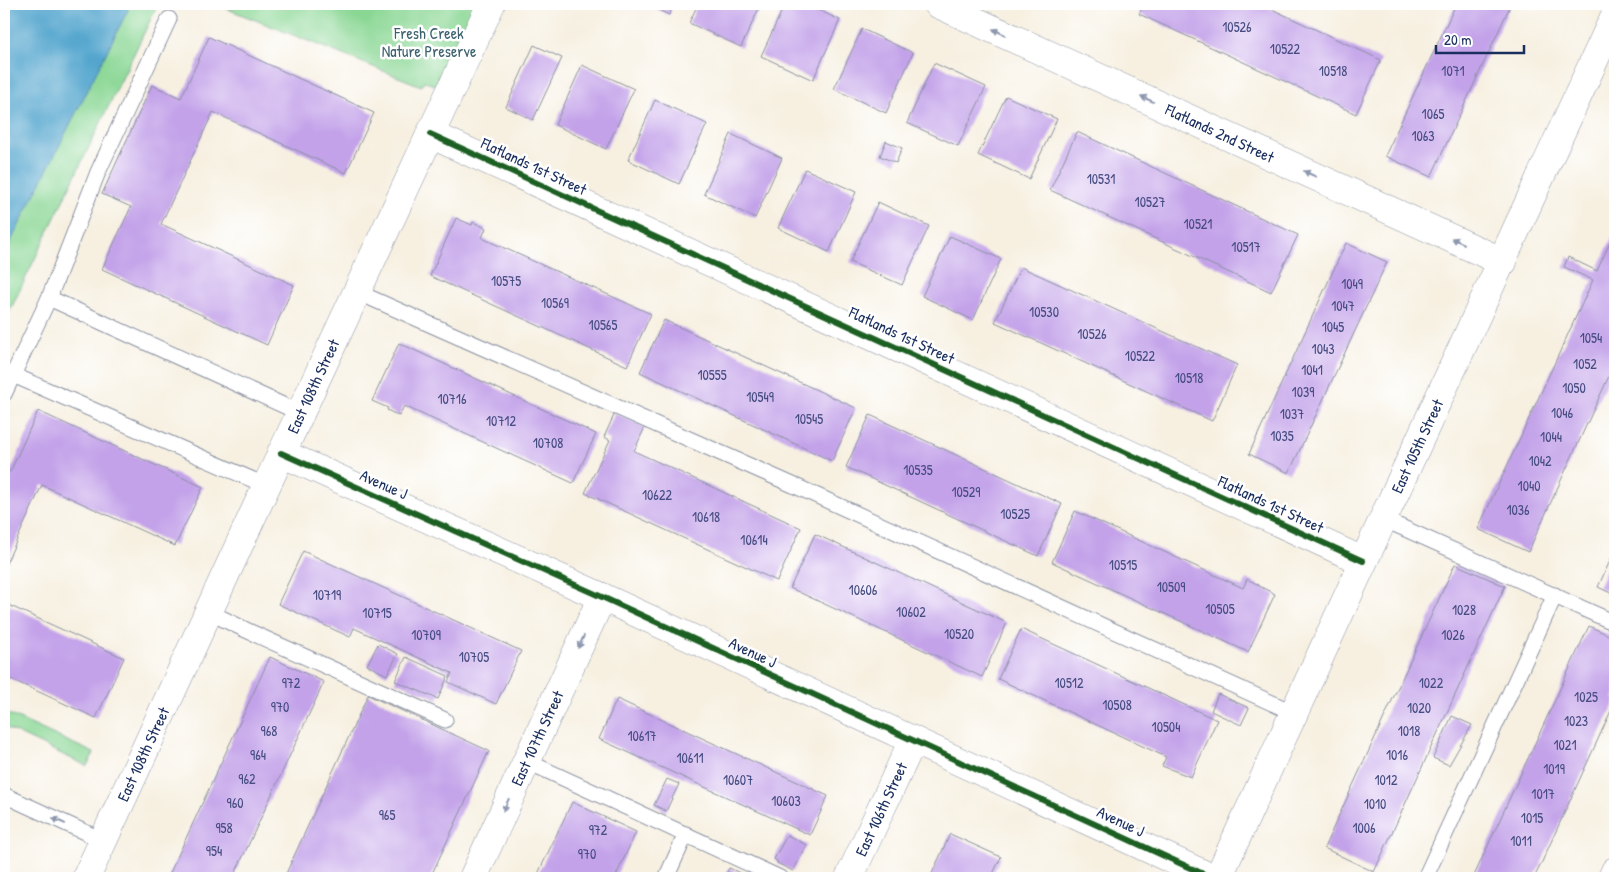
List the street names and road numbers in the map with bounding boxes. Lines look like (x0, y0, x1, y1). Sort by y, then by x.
street label: Flatlands 2nd Street (1161, 98, 1278, 168)
street label: Flatlands 1st Street (477, 131, 591, 200)
street label: Flatlands 1st Street (845, 300, 959, 369)
street label: East 108th Street (282, 335, 345, 437)
street label: East 105th Street (1386, 395, 1449, 497)
street label: Avenue J (357, 464, 411, 504)
street label: Flatlands 1st Street (1214, 469, 1328, 538)
street label: Avenue J (726, 631, 780, 673)
street label: East 107th Street (505, 686, 569, 789)
street label: East 108th Street (112, 703, 175, 805)
street label: East 106th Street (850, 758, 913, 860)
street label: Avenue J (1094, 800, 1148, 842)

